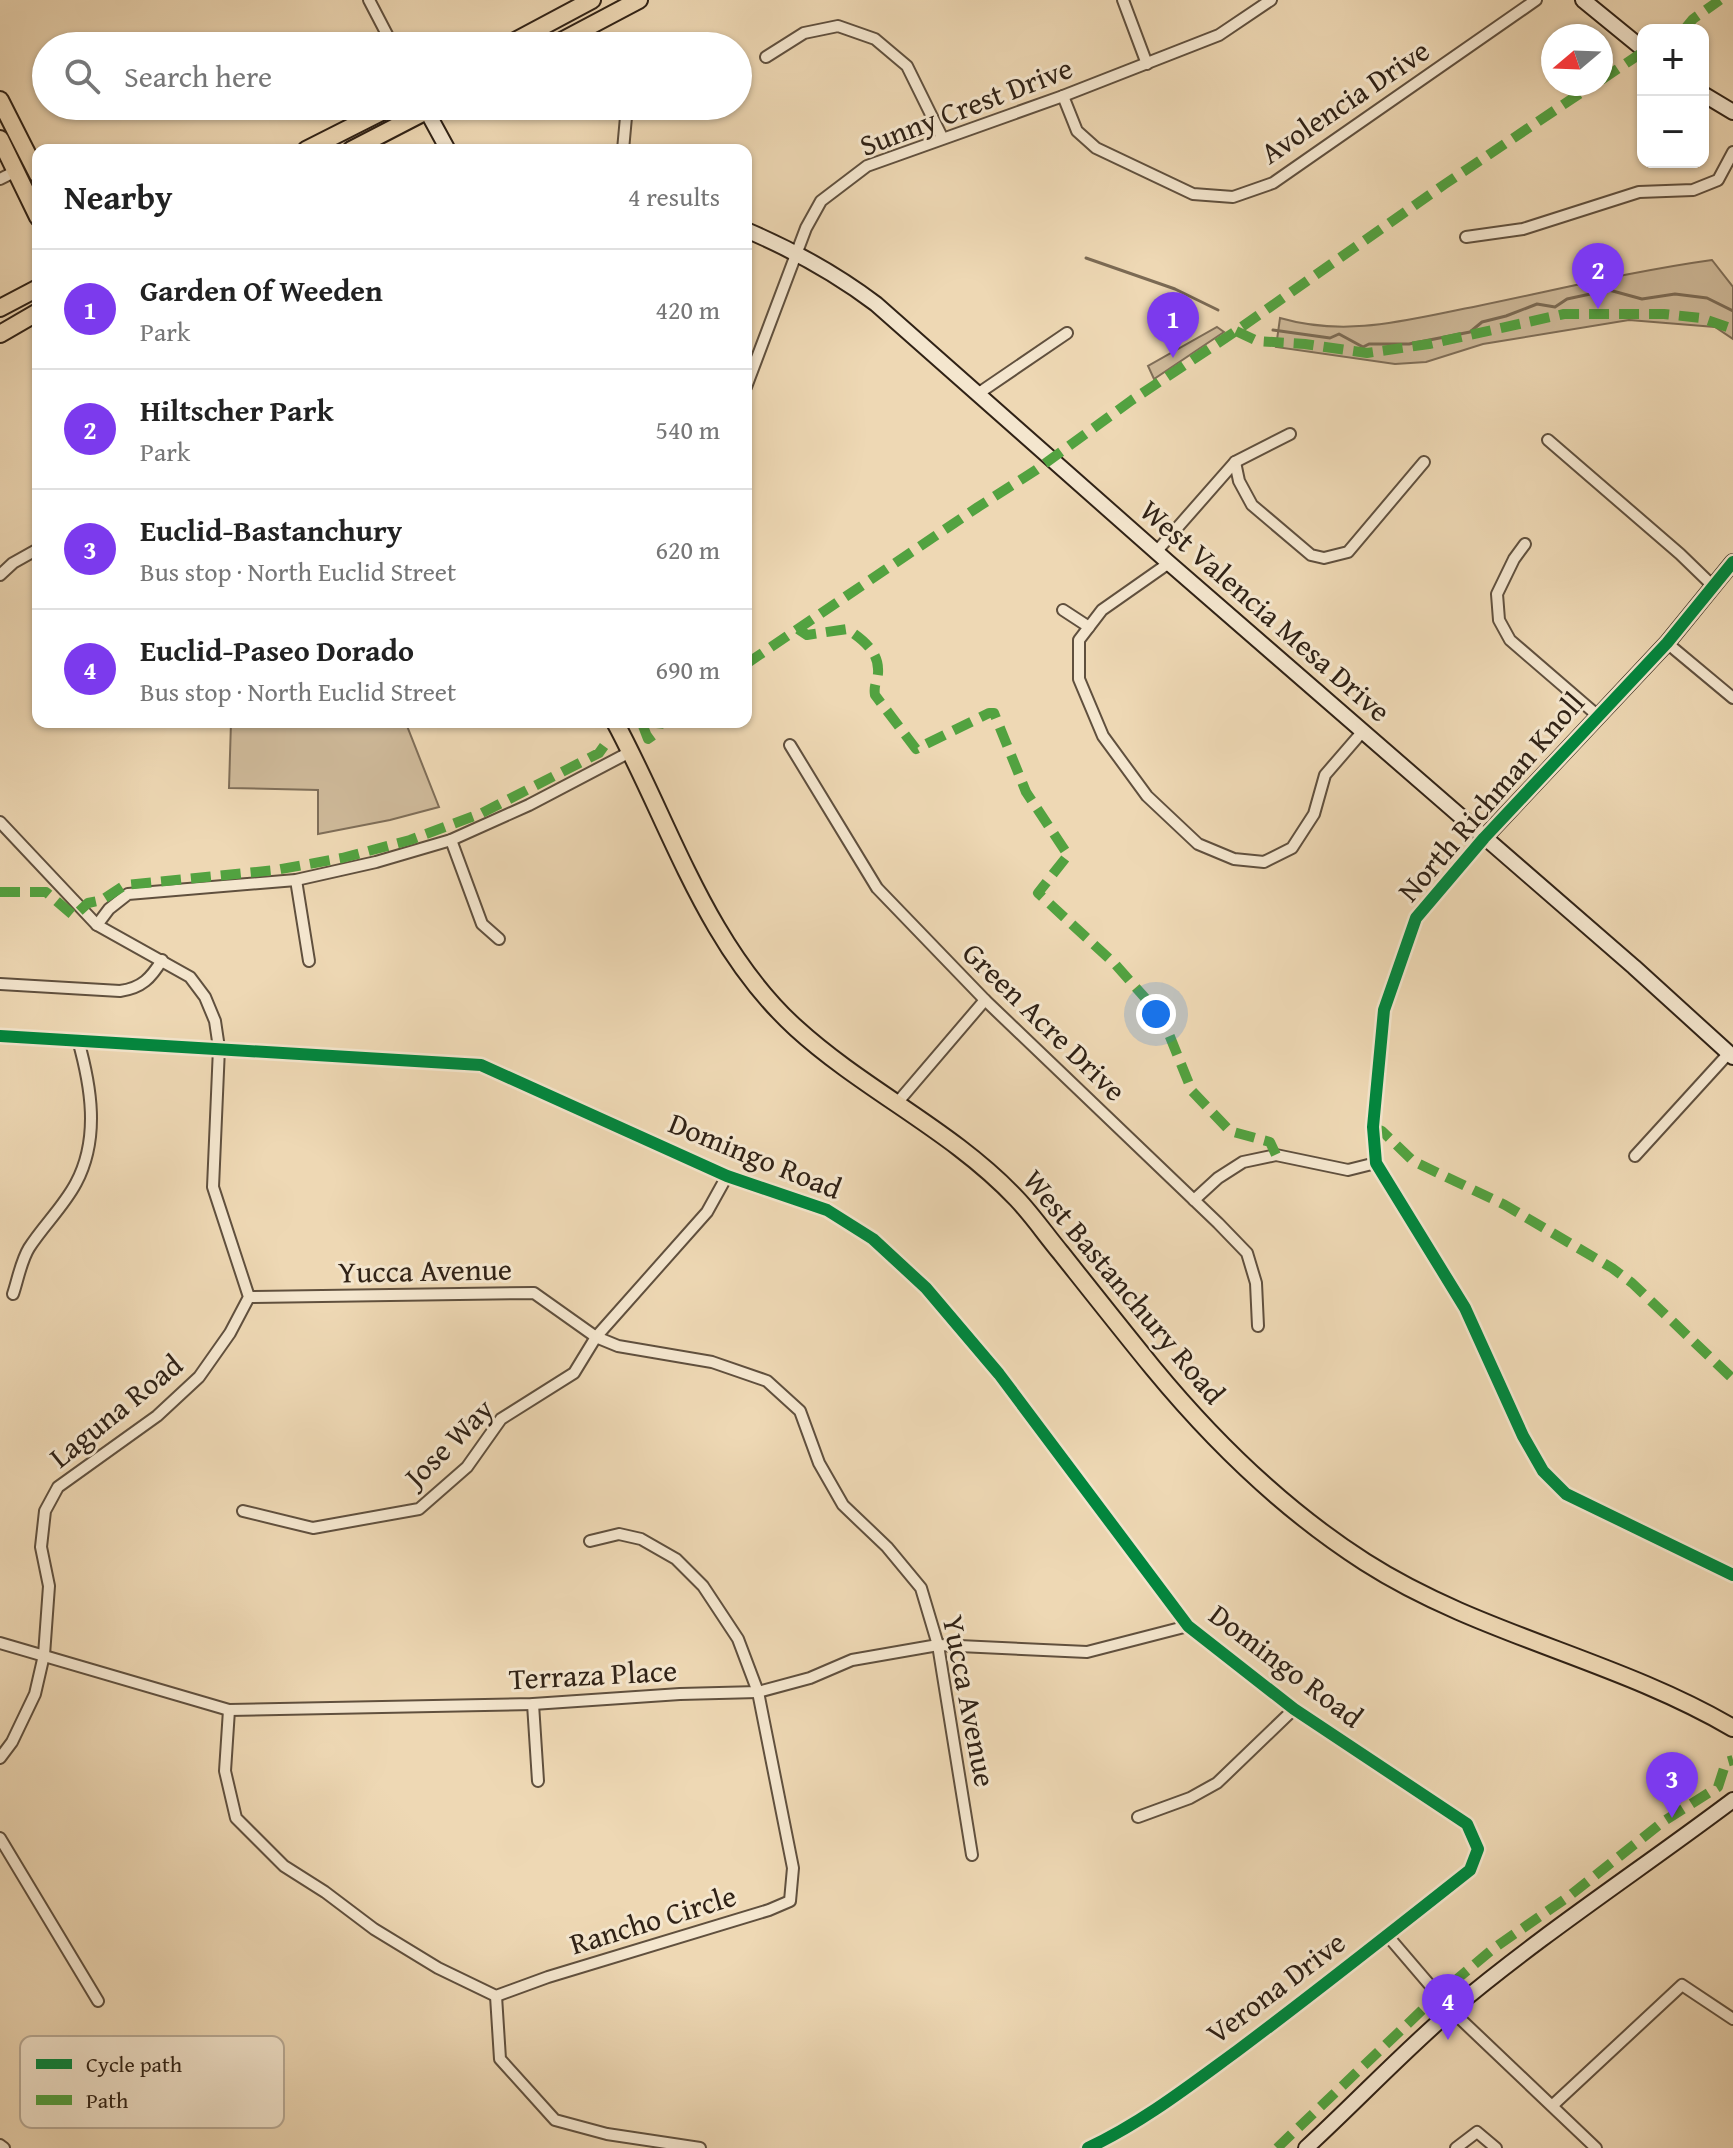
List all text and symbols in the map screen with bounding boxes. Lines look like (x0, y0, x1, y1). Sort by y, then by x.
north arrow (1541, 24, 1613, 96)
map controls (1637, 24, 1709, 168)
button: + (1637, 24, 1709, 96)
street label: Avolencia Drive (1251, 28, 1438, 174)
search box (32, 32, 752, 120)
street label: Sunny Crest Drive (853, 45, 1078, 167)
icon: search (60, 54, 104, 98)
text: Search here (124, 54, 272, 98)
button: − (1637, 96, 1709, 168)
text: Nearby (64, 172, 173, 221)
text: 4 results (628, 177, 720, 216)
pin: 2 (1572, 243, 1624, 309)
text: Garden Of Weeden (140, 268, 383, 312)
text: 1 (83, 290, 97, 329)
text: 420 m (655, 290, 720, 329)
pin: 1 (1147, 292, 1199, 358)
text: Park (140, 312, 190, 351)
text: Hiltscher Park (140, 388, 334, 432)
text: 2 (83, 410, 97, 449)
text: 540 m (655, 410, 720, 449)
text: Park (140, 432, 190, 471)
street label: West Valencia Mesa Drive (1130, 489, 1401, 732)
text: Euclid-Bastanchury (140, 508, 402, 552)
text: 3 (83, 530, 97, 569)
text: 620 m (655, 530, 720, 569)
text: Bus stop · North Euclid Street (140, 552, 456, 591)
text: Euclid-Paseo Dorado (140, 628, 414, 672)
text: 4 (83, 650, 97, 689)
text: 690 m (655, 650, 720, 689)
text: Bus stop · North Euclid Street (140, 672, 456, 711)
street label: North Richman Knoll (1387, 682, 1594, 911)
street label: Green Acre Drive (953, 932, 1136, 1111)
your location (1136, 994, 1176, 1034)
street label: Domingo Road (662, 1100, 848, 1210)
street label: West Bastanchury Road (1013, 1159, 1236, 1413)
street label: Yucca Avenue (338, 1246, 512, 1294)
street label: Laguna Road (39, 1343, 192, 1478)
street label: Jose Way (391, 1388, 503, 1500)
street label: Domingo Road (1200, 1593, 1373, 1738)
street label: Yucca Avenue (932, 1611, 1008, 1790)
street label: Terraza Place (508, 1648, 678, 1700)
pin: 3 (1646, 1752, 1698, 1818)
street label: Rancho Circle (564, 1873, 741, 1965)
street label: Verona Drive (1197, 1920, 1354, 2054)
pin: 4 (1422, 1974, 1474, 2040)
legend (20, 2036, 284, 2128)
text: Cycle path (86, 2048, 183, 2080)
text: Path (86, 2084, 129, 2116)

